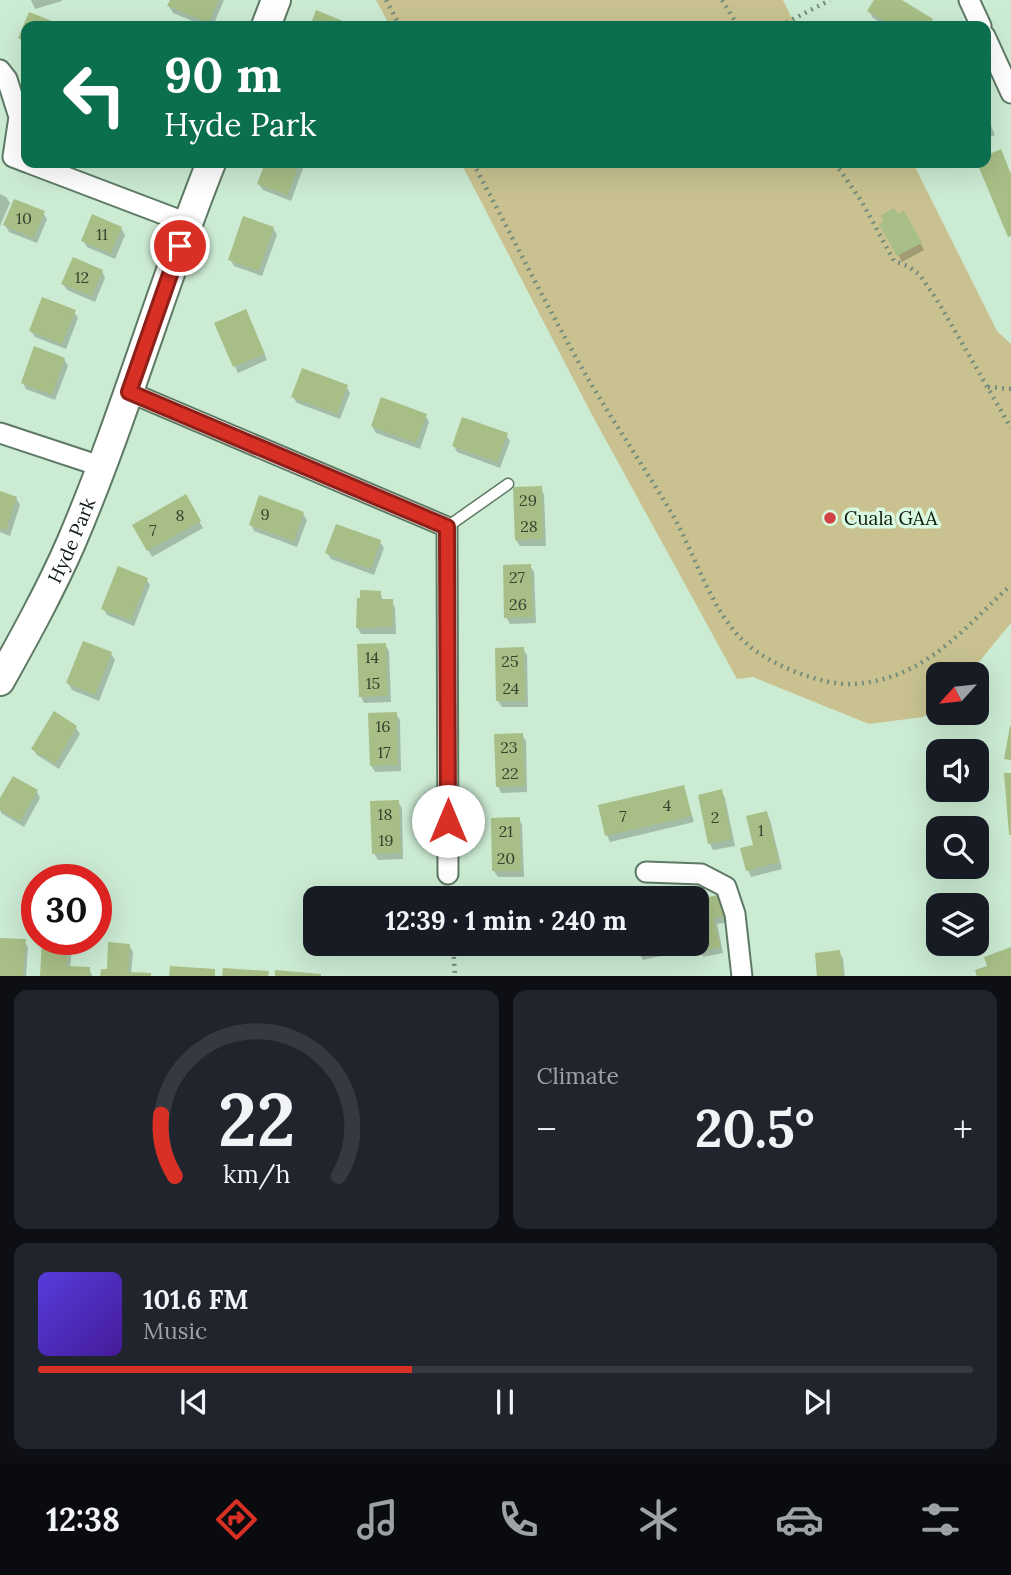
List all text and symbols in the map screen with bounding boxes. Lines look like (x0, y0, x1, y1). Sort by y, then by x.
text: 90 m (164, 43, 281, 105)
icon: left (49, 49, 140, 140)
text: Hyde Park (164, 104, 316, 145)
house number: 10 (16, 208, 32, 228)
pin (150, 216, 210, 276)
house number: 11 (96, 224, 108, 244)
icon: arrive (161, 227, 199, 265)
house number: 12 (75, 267, 89, 287)
house number: 29 (519, 490, 537, 510)
street label: Hyde Park (42, 493, 101, 587)
house number: 9 (260, 504, 270, 524)
house number: 8 (176, 505, 185, 525)
place label: Cuala GAA (844, 506, 939, 530)
marker: Cuala GAA (822, 510, 838, 526)
house number: 28 (520, 516, 538, 536)
house number: 7 (149, 520, 157, 540)
house number: 27 (509, 567, 526, 587)
house number: 26 (509, 594, 527, 614)
house number: 14 (365, 647, 380, 667)
house number: 25 (501, 651, 519, 671)
north arrow (926, 662, 989, 724)
map controls (926, 662, 989, 956)
house number: 15 (366, 673, 380, 693)
house number: 24 (503, 678, 520, 698)
house number: 16 (375, 716, 391, 736)
house number: 23 (500, 737, 518, 757)
button: sound (926, 739, 989, 802)
house number: 17 (377, 742, 391, 762)
house number: 22 (501, 763, 519, 783)
position arrow (411, 784, 485, 858)
house number: 4 (663, 795, 672, 815)
house number: 18 (378, 804, 392, 824)
house number: 7 (619, 806, 627, 826)
house number: 2 (711, 807, 719, 827)
button: search (926, 816, 989, 879)
house number: 1 (758, 820, 764, 840)
house number: 21 (499, 821, 513, 841)
house number: 19 (378, 830, 394, 850)
house number: 20 (497, 848, 515, 868)
speed limit sign: 30 (21, 864, 112, 955)
button: layers (926, 893, 989, 956)
text: 12:39 · 1 min · 240 m (385, 904, 627, 937)
text: Climate (537, 1061, 619, 1090)
text: 22 (217, 1073, 295, 1166)
text: 20.5° (695, 1095, 815, 1161)
text: − (537, 1105, 557, 1153)
text: + (953, 1105, 973, 1153)
text: km/h (222, 1157, 290, 1189)
text: 101.6 FM (143, 1283, 249, 1316)
text: Music (143, 1316, 207, 1345)
icon: previous (175, 1383, 213, 1421)
icon: pause (486, 1383, 524, 1421)
icon: next (798, 1383, 836, 1421)
icon: directions (212, 1495, 261, 1544)
icon: music (353, 1495, 402, 1544)
icon: phone (494, 1495, 543, 1544)
icon: climate (634, 1495, 683, 1544)
icon: car (775, 1495, 824, 1544)
icon: filters (916, 1495, 965, 1544)
text: 12:38 (46, 1499, 120, 1540)

